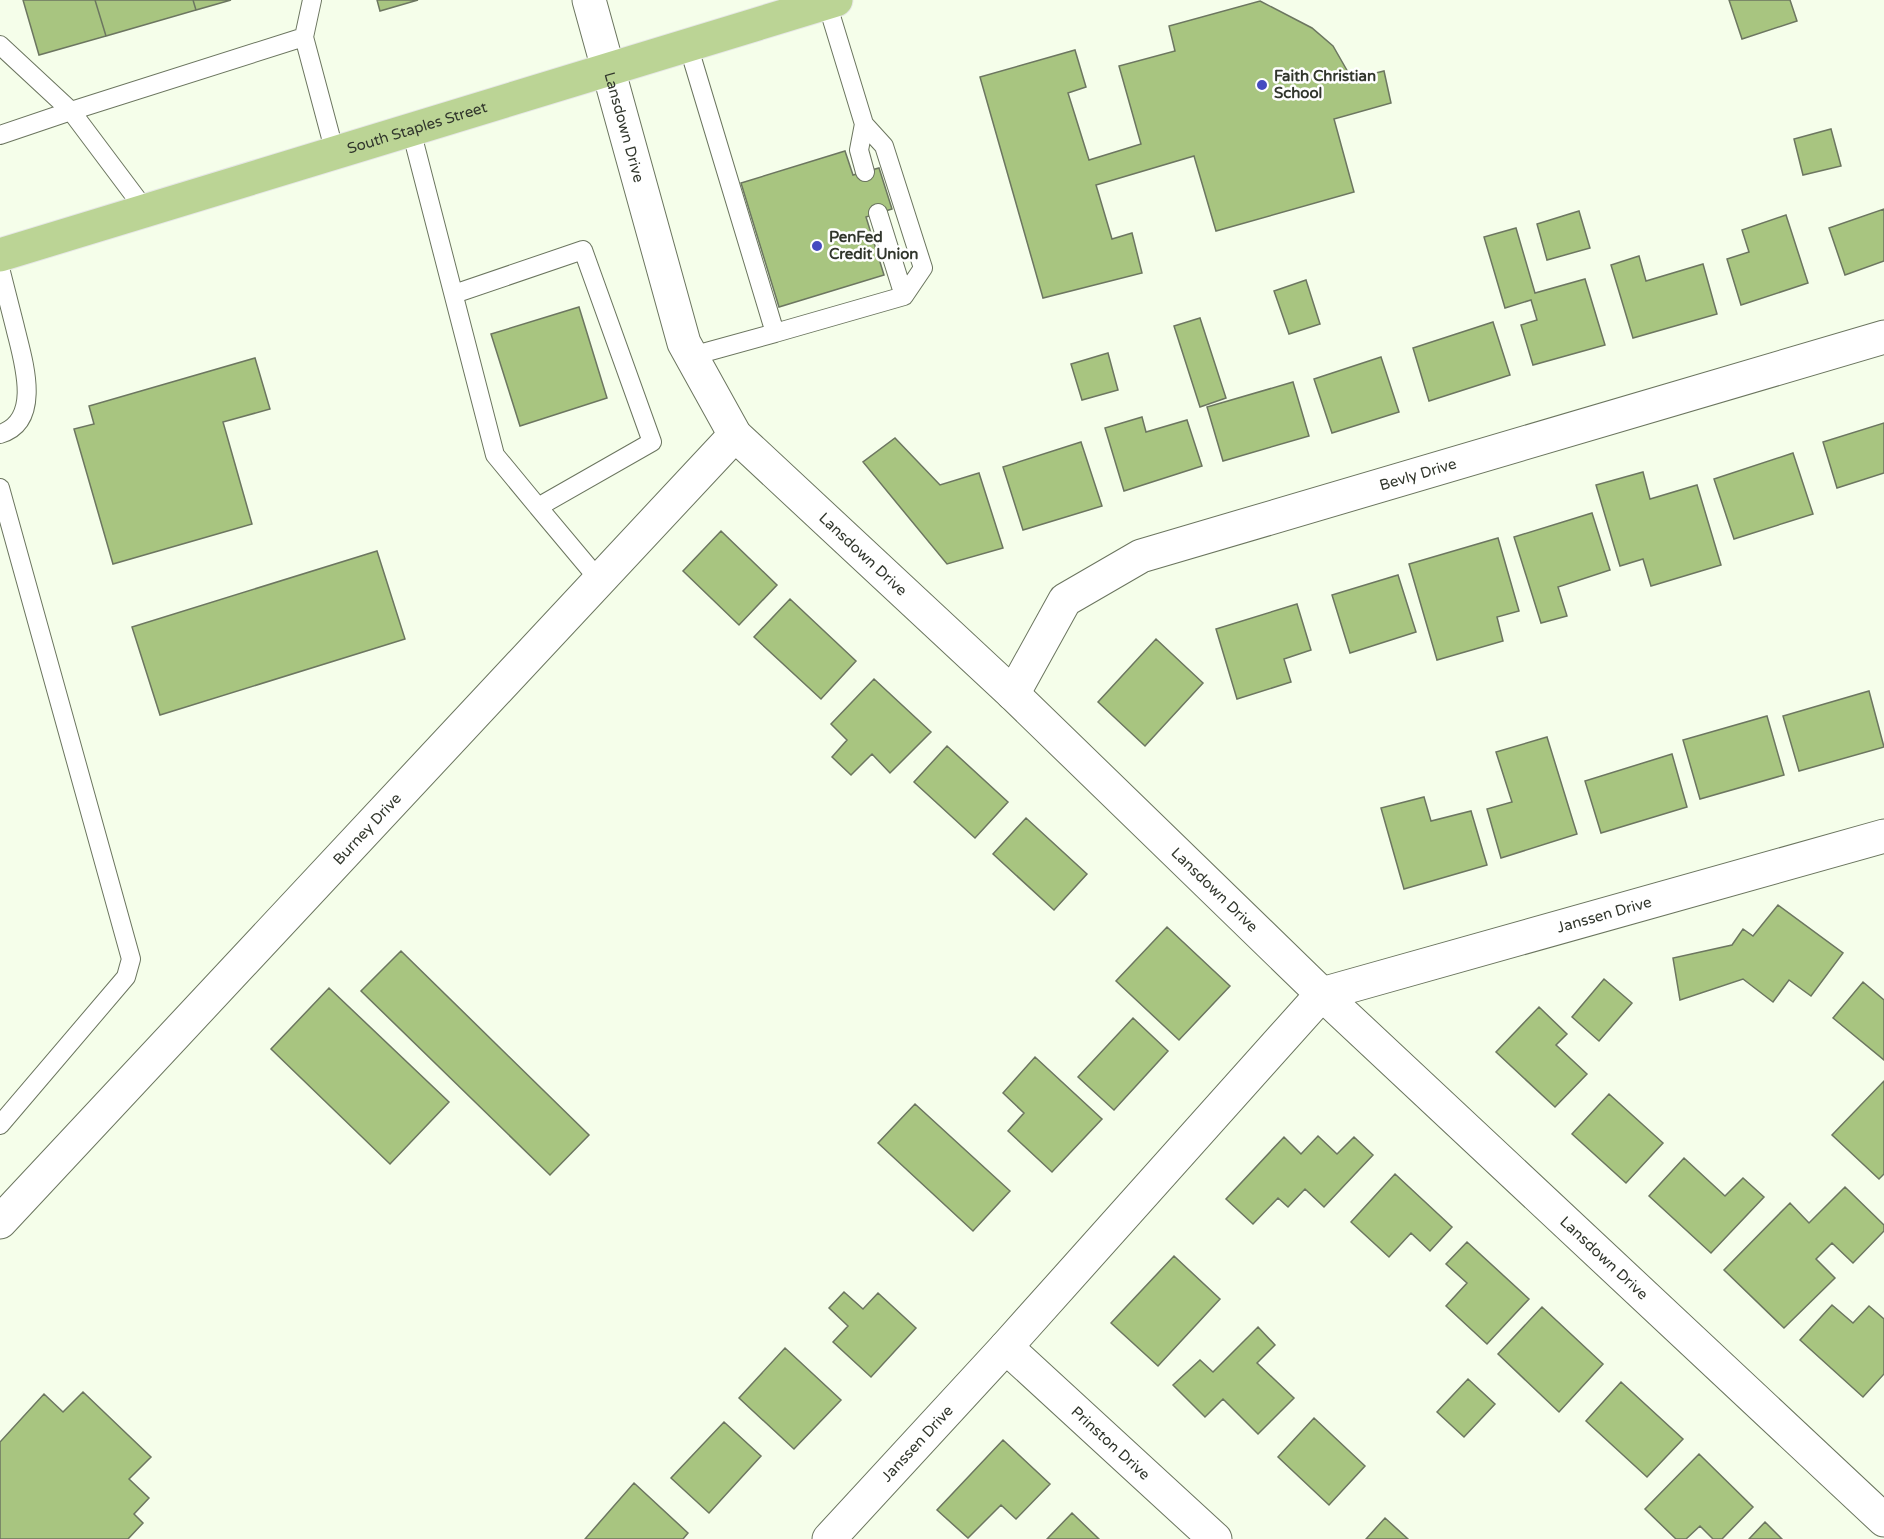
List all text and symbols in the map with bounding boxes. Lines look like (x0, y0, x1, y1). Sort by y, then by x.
place label: Faith Christian School (1274, 67, 1376, 102)
street label: Lansdown Drive (600, 70, 648, 184)
marker: Faith Christian School (1255, 78, 1269, 92)
street label: South Staples Street (345, 98, 489, 158)
place label: PenFed Credit Union (829, 228, 918, 263)
marker: PenFed Credit Union (810, 239, 824, 253)
street label: Bevly Drive (1377, 455, 1459, 494)
street label: Lansdown Drive (815, 509, 911, 600)
street label: Burney Drive (329, 789, 405, 868)
street label: Lansdown Drive (1167, 844, 1262, 936)
street label: Janssen Drive (1555, 893, 1654, 937)
street label: Lansdown Drive (1556, 1212, 1652, 1303)
street label: Janssen Drive (877, 1401, 957, 1485)
street label: Prinston Drive (1067, 1402, 1154, 1484)

